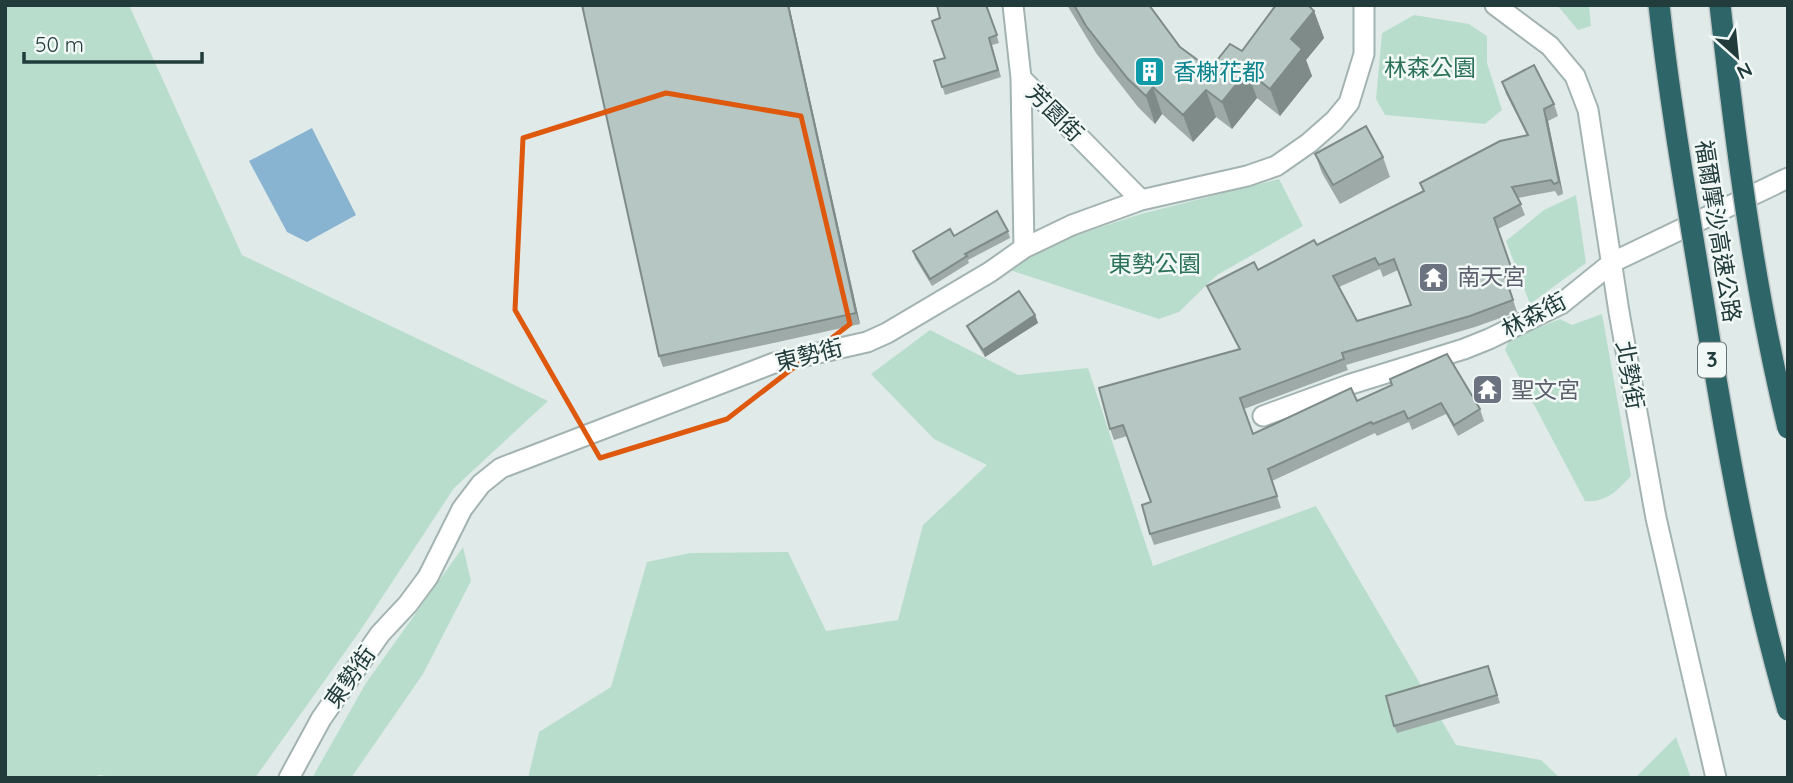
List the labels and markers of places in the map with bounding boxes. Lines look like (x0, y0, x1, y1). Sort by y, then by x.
building icon: 香榭花都 (1133, 55, 1167, 89)
place label: 香榭花都 (1173, 57, 1265, 86)
temple icon: 南天宮 (1417, 260, 1451, 294)
place label: 南天宮 (1457, 262, 1526, 291)
temple icon: 聖文宮 (1471, 373, 1505, 407)
place label: 聖文宮 (1511, 375, 1580, 404)

